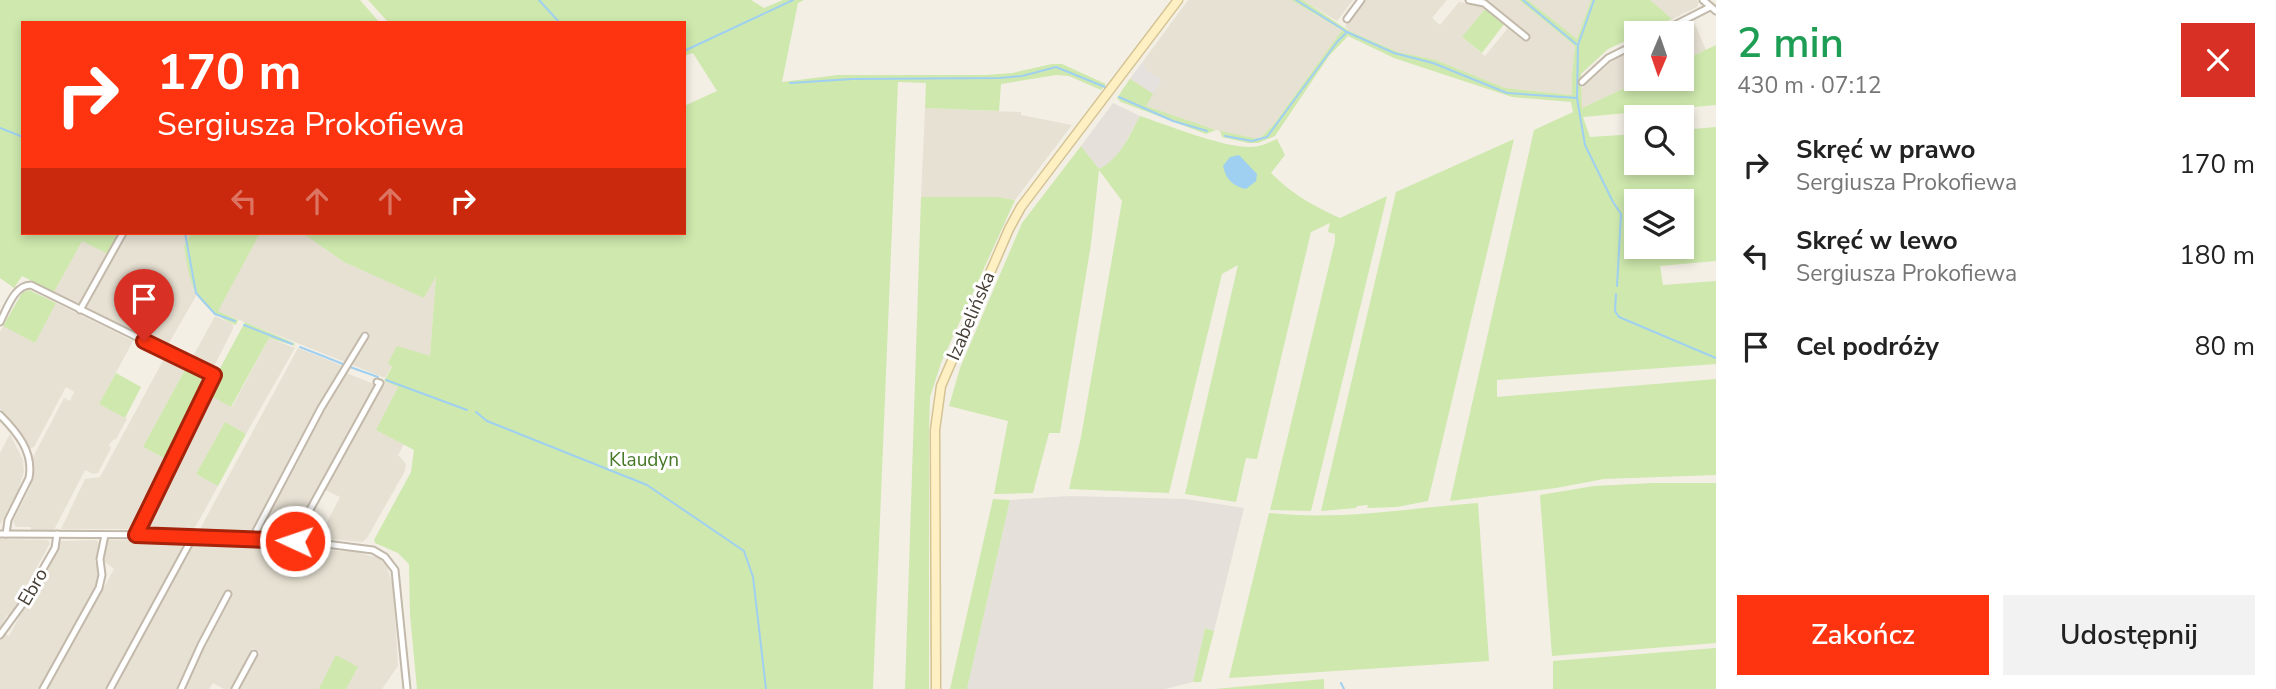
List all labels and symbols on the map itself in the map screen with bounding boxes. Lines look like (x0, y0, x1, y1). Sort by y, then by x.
north arrow (1624, 21, 1694, 91)
street label: Izabelińska (941, 268, 1001, 364)
pin (114, 269, 174, 341)
park label: Klaudyn (609, 447, 679, 473)
position arrow (258, 504, 332, 578)
street label: Ebro (12, 563, 54, 611)

